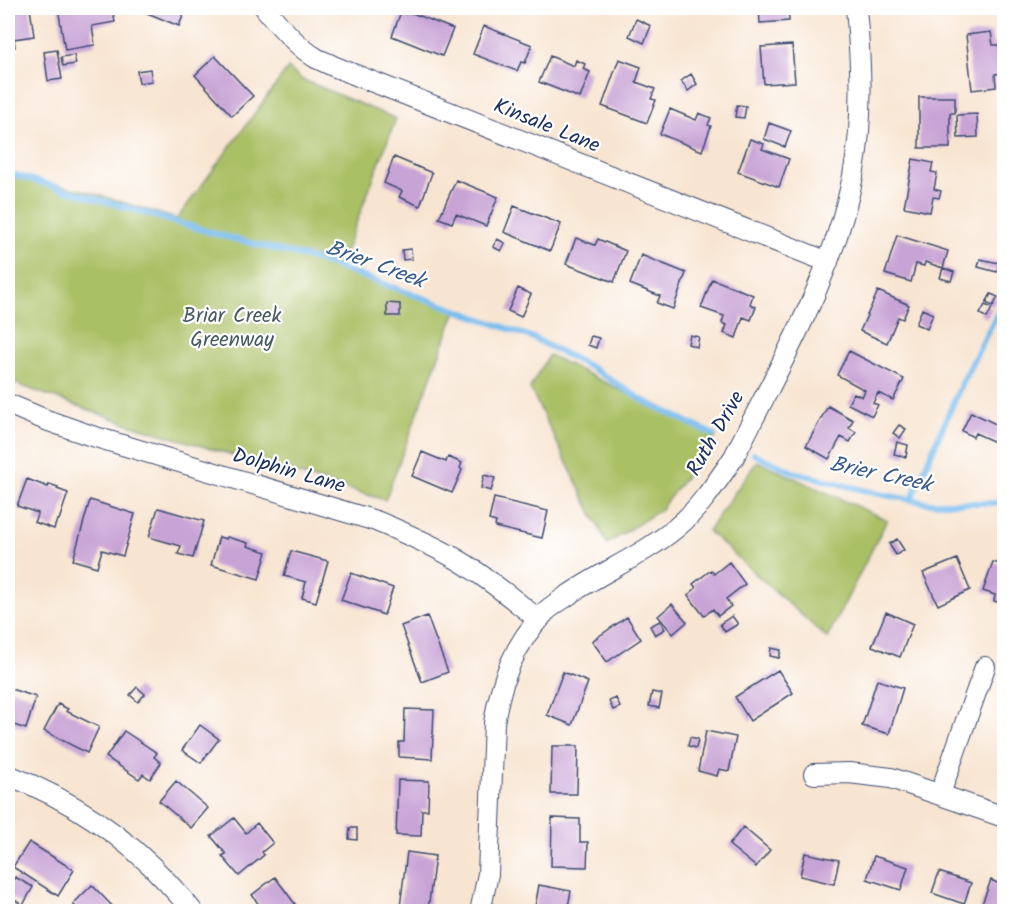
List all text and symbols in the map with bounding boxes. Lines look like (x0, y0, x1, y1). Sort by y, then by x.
street label: Kinsale Lane (488, 90, 605, 163)
water label: Brier Creek (321, 231, 433, 301)
park label: Briar Creek Greenway (183, 300, 282, 357)
street label: Ruth Drive (679, 384, 754, 483)
street label: Dolphin Lane (228, 440, 349, 503)
water label: Brier Creek (826, 448, 938, 504)

